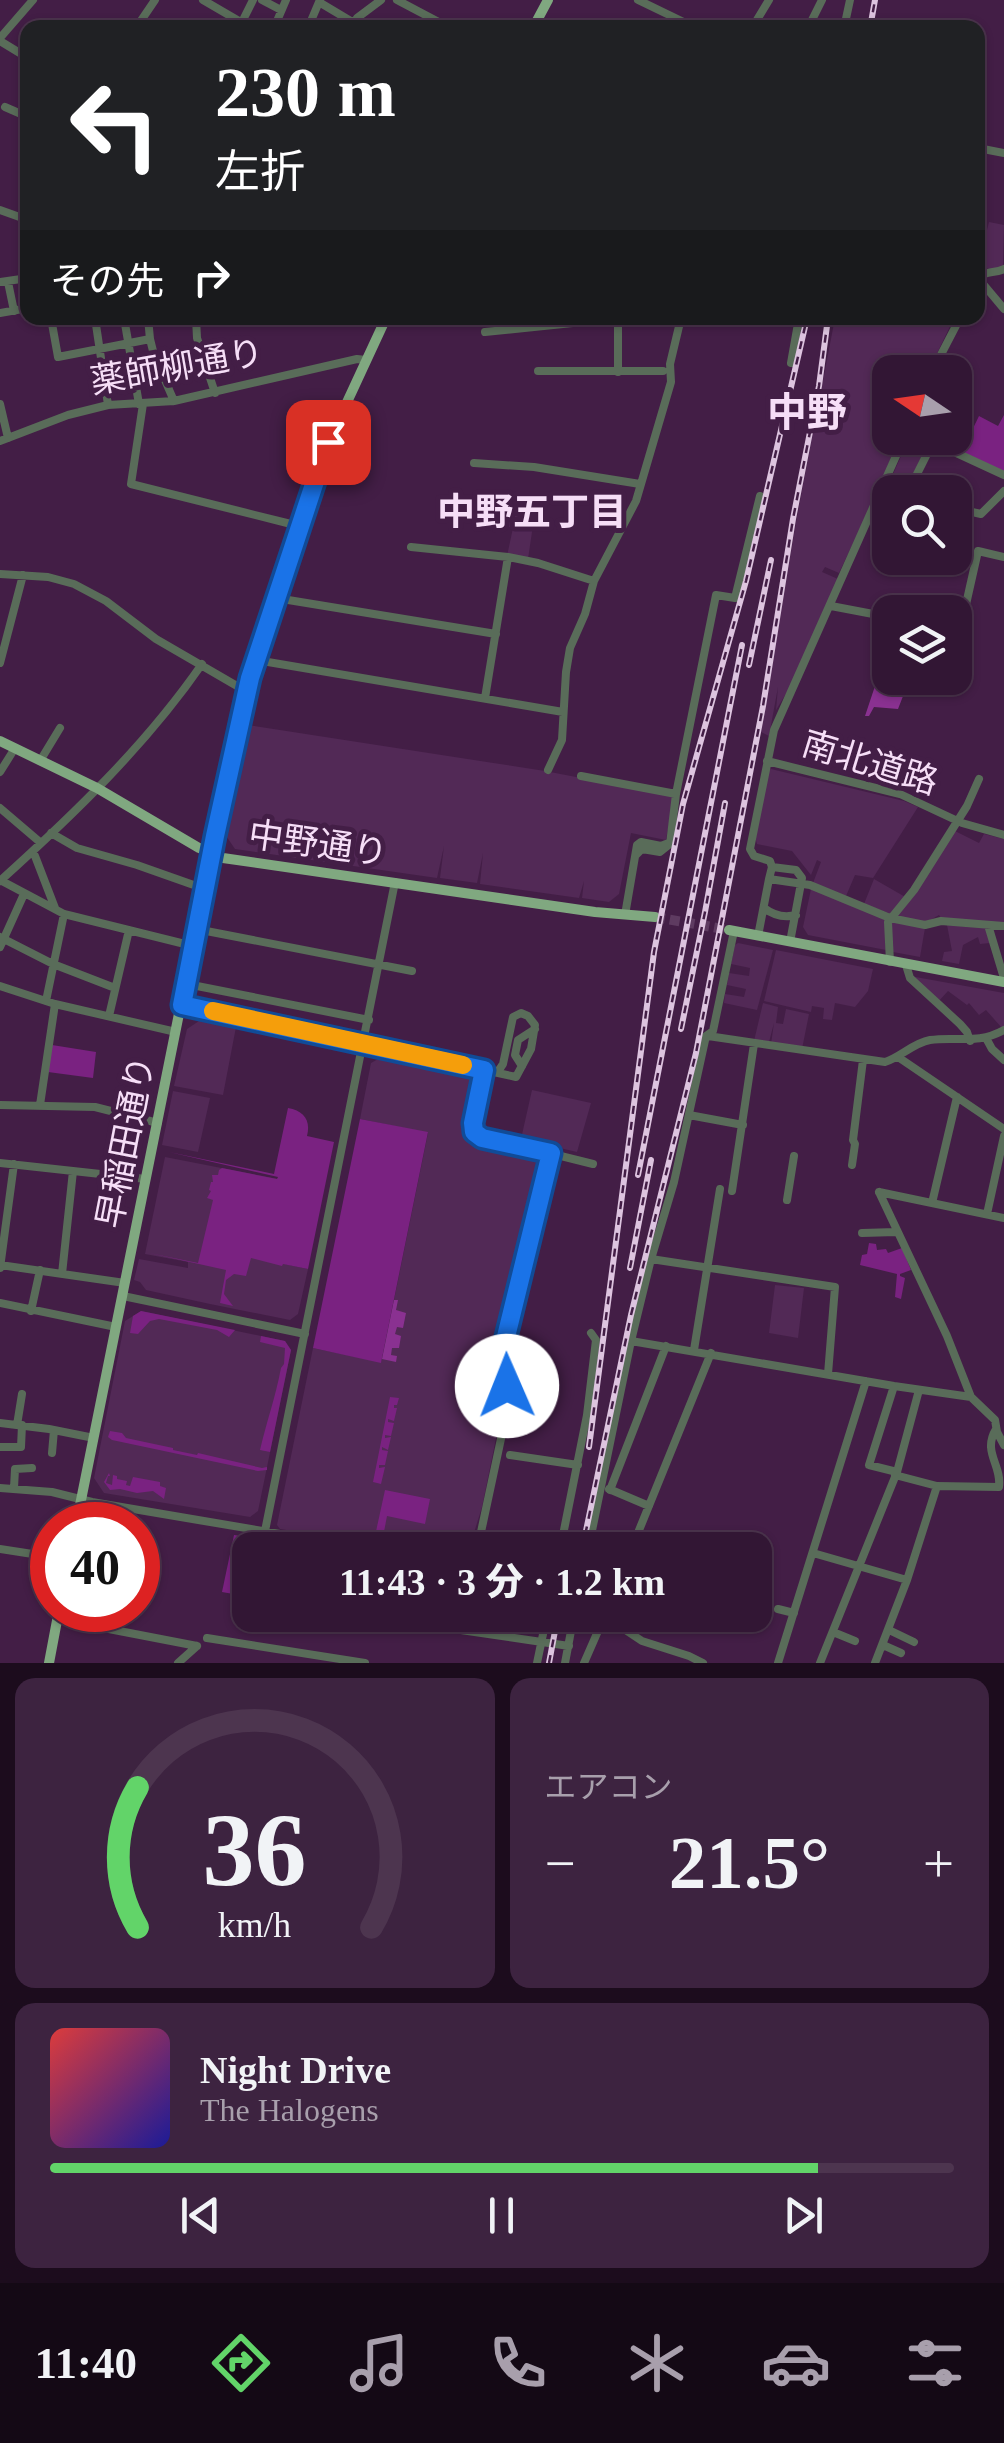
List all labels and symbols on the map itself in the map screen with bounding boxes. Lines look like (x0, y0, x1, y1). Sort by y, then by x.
street label: 薬師柳通り (87, 333, 267, 401)
north arrow (872, 355, 972, 455)
district label: 中野 (767, 390, 847, 435)
pin (286, 400, 371, 485)
district label: 中野五丁目 (437, 491, 627, 533)
street label: 南北道路 (797, 724, 943, 802)
street label: 中野通り (246, 815, 390, 873)
street label: 早稲田通り (90, 1052, 162, 1232)
position arrow (455, 1334, 559, 1438)
speed limit sign: 40 (30, 1502, 160, 1632)

